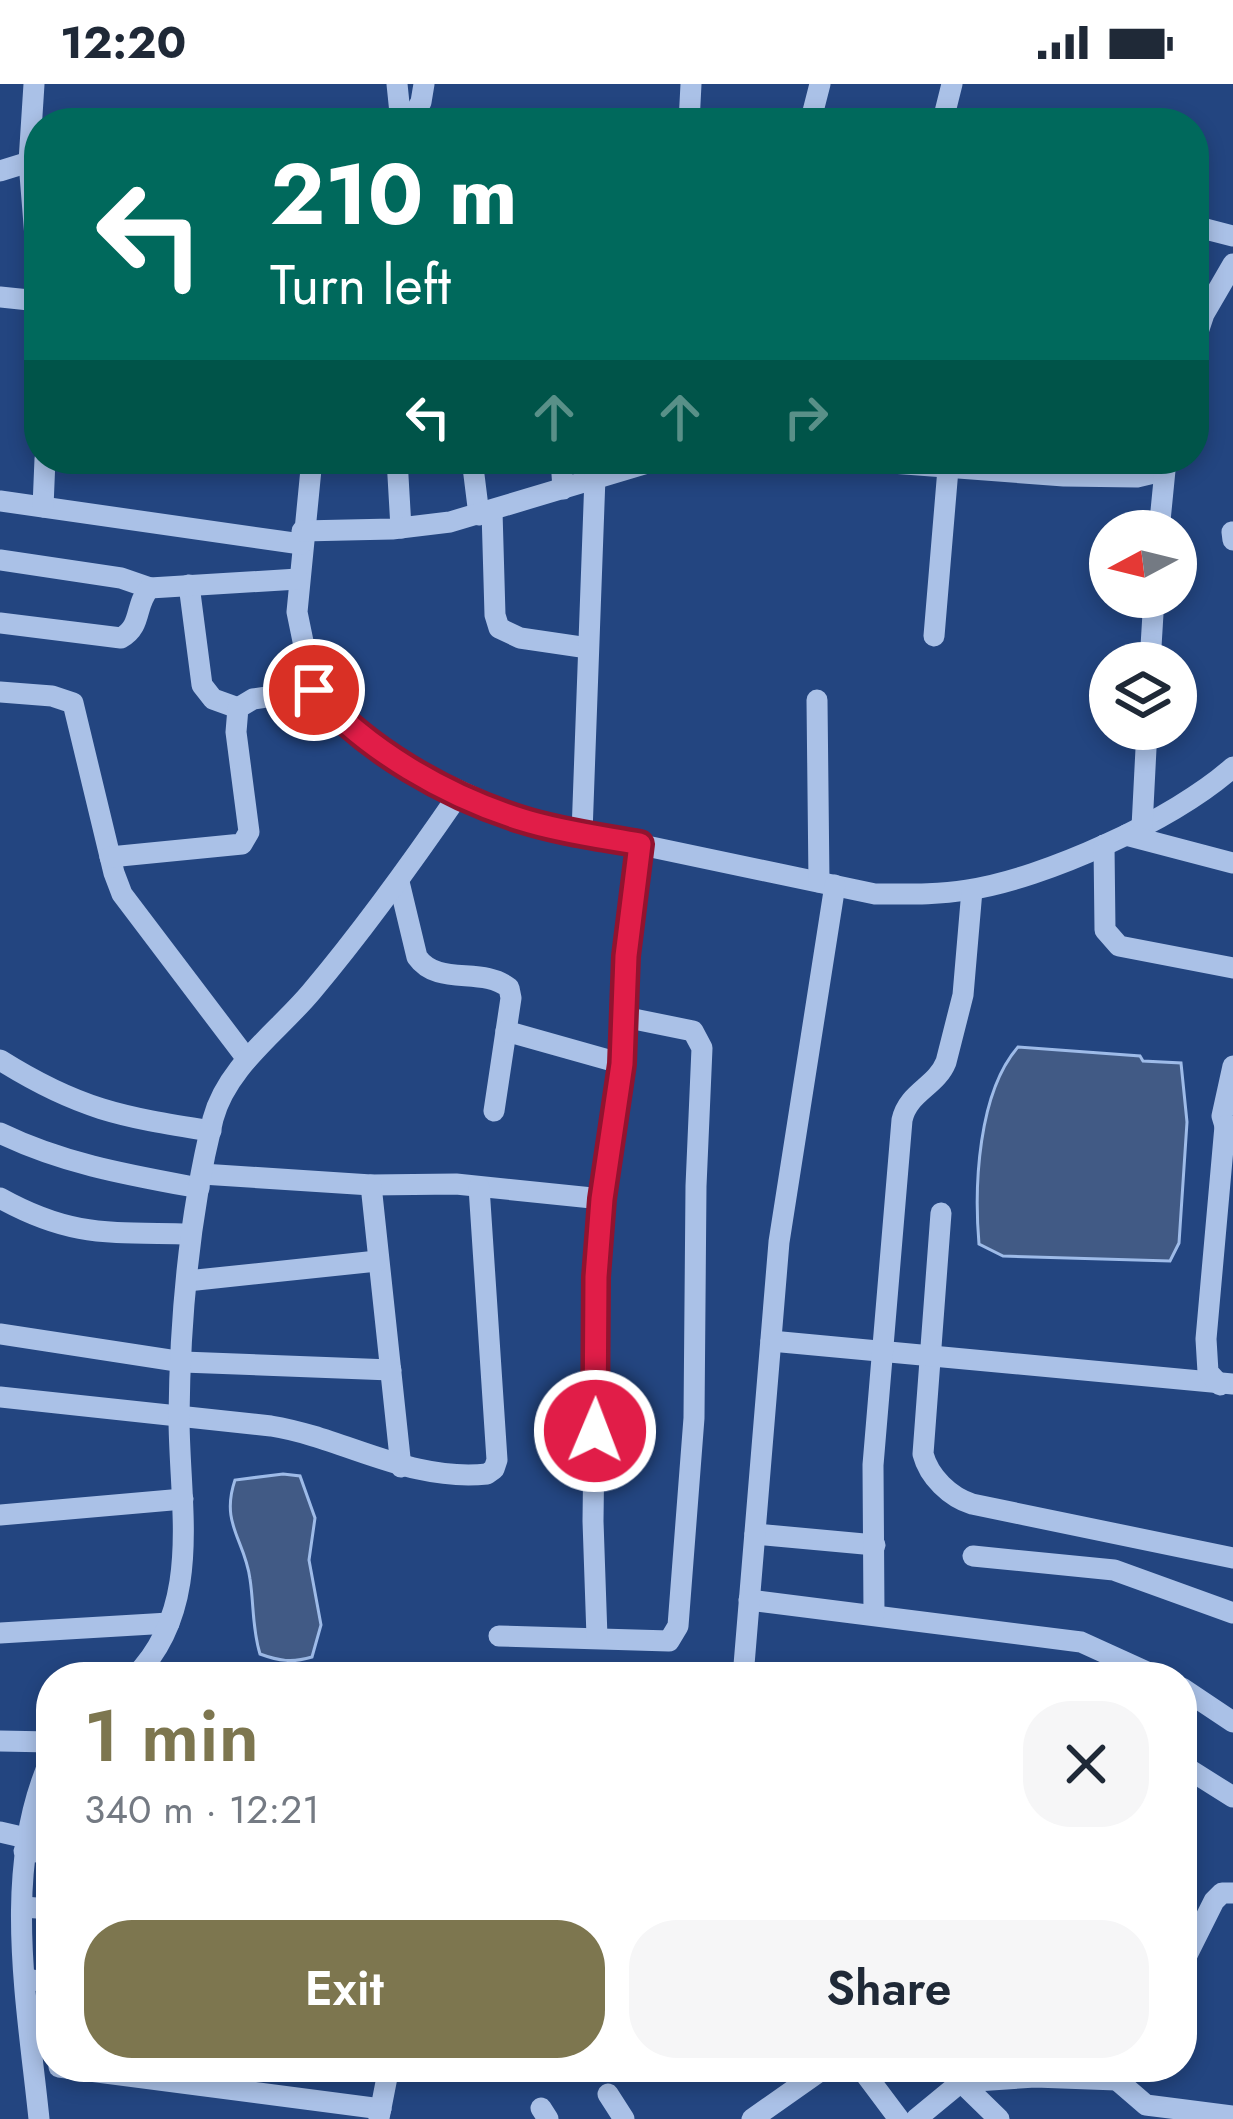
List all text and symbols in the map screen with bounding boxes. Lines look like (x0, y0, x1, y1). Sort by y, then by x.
text: 12:20 (60, 10, 186, 75)
text: 210 m (270, 134, 518, 256)
icon: left (72, 156, 228, 312)
text: Turn left (270, 246, 451, 324)
icon: left (395, 384, 461, 450)
icon: ahead (521, 384, 587, 450)
icon: ahead (647, 384, 713, 450)
icon: right (773, 384, 839, 450)
north arrow (1089, 510, 1197, 618)
map controls (1089, 510, 1197, 750)
pin (263, 639, 365, 741)
button: layers (1089, 642, 1197, 750)
icon: arrive (281, 657, 347, 723)
position arrow (532, 1368, 658, 1494)
text: 1 min (84, 1684, 259, 1788)
button: close (1023, 1701, 1149, 1827)
text: 340 m · 12:21 (84, 1781, 320, 1838)
button: Exit (84, 1920, 605, 2058)
button: Share (629, 1920, 1149, 2058)

